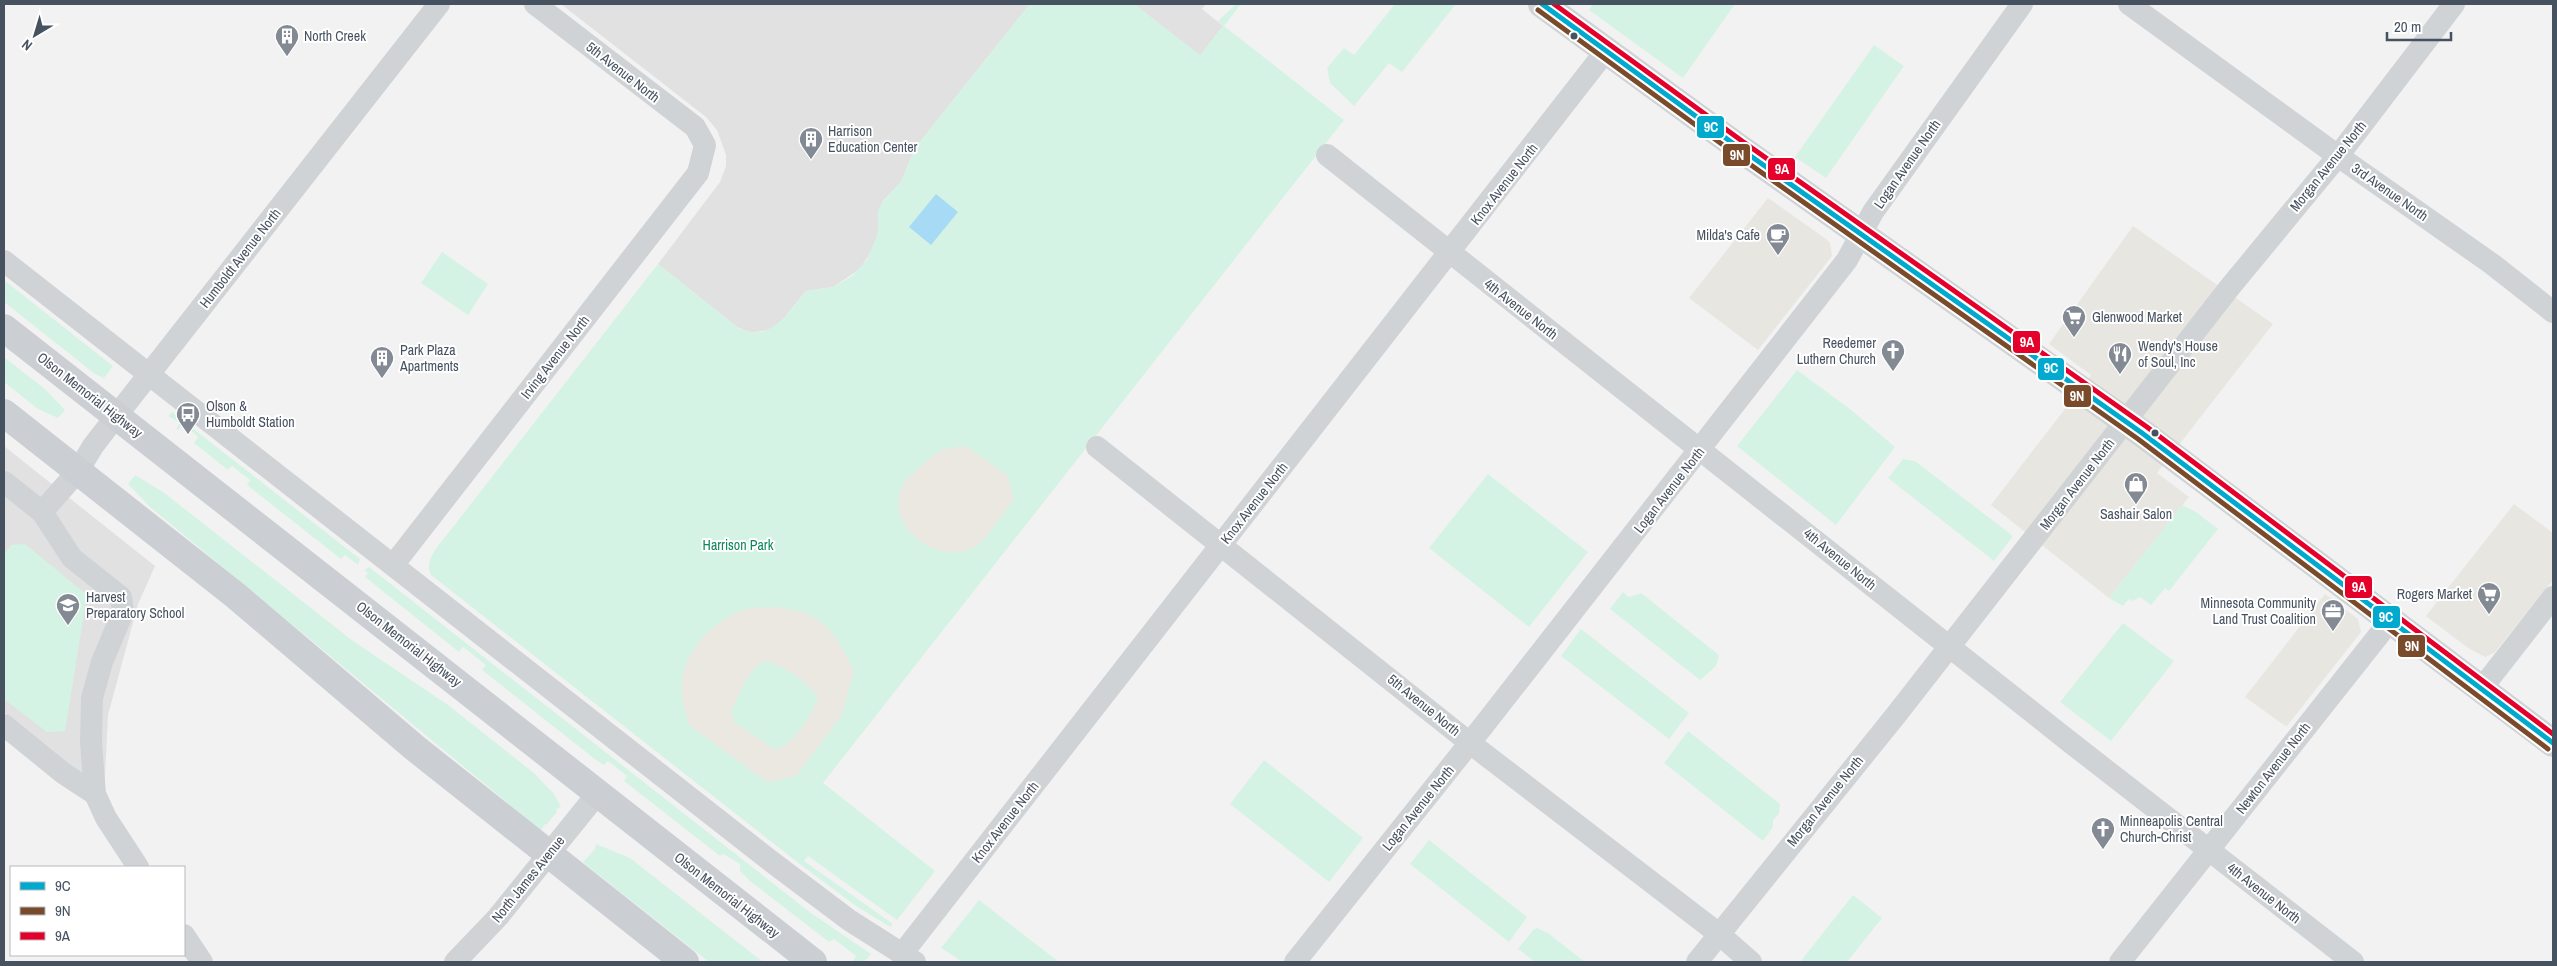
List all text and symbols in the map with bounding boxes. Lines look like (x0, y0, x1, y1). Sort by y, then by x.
north arrow (10, 10, 60, 60)
scale bar (2387, 10, 2451, 42)
text: 20 m (2394, 16, 2421, 37)
building icon: North Creek (274, 23, 300, 57)
place label: North Creek (304, 27, 366, 45)
unlabelled marker (1569, 31, 1579, 41)
text: N (18, 36, 36, 55)
street label: 5th Avenue North (583, 38, 663, 106)
line badge: 9C (1696, 115, 1725, 139)
street label: Logan Avenue North (1870, 116, 1944, 212)
street label: Morgan Avenue North (2286, 117, 2370, 215)
text: 9C (1704, 118, 1718, 136)
place label: Harrison Education Center (828, 122, 918, 156)
building icon: Harrison Education Center (798, 126, 824, 160)
street label: Knox Avenue North (1467, 140, 1541, 228)
line badge: 9N (1722, 143, 1751, 167)
text: 9N (1730, 146, 1744, 164)
line badge: 9A (1767, 157, 1796, 181)
street label: 3rd Avenue North (2348, 159, 2432, 225)
text: 9A (1775, 160, 1790, 178)
street label: Humboldt Avenue North (195, 205, 285, 311)
cafe icon: Milda's Cafe (1765, 222, 1791, 256)
place label: Milda's Cafe (1697, 226, 1760, 244)
street label: 4th Avenue North (1481, 275, 1561, 343)
supermarket icon: Glenwood Market (2061, 304, 2087, 338)
place label: Glenwood Market (2092, 308, 2182, 326)
street label: Irving Avenue North (517, 312, 593, 402)
line badge: 9A (2012, 330, 2041, 354)
text: 9A (2020, 333, 2035, 351)
place label: Reedemer Luthern Church (1797, 334, 1876, 368)
place label: Wendy's House of Soul, Inc (2138, 337, 2218, 371)
church icon: Reedemer Luthern Church (1880, 338, 1906, 372)
place label: Park Plaza Apartments (399, 341, 459, 375)
restaurant icon: Wendy's House of Soul, Inc (2107, 341, 2133, 375)
building icon: Park Plaza Apartments (369, 345, 395, 379)
street label: Olson Memorial Highway (34, 348, 147, 442)
line badge: 9C (2037, 357, 2065, 381)
text: 9C (2044, 359, 2058, 377)
line badge: 9N (2063, 384, 2092, 408)
text: 9N (2070, 387, 2084, 405)
place label: Olson & Humboldt Station (206, 397, 295, 431)
bus stop icon: Olson & Humboldt Station (175, 401, 201, 435)
unlabelled marker (2150, 428, 2160, 438)
street label: Morgan Avenue North (2036, 435, 2118, 533)
street label: Logan Avenue North (1630, 443, 1708, 537)
street label: Knox Avenue North (1217, 459, 1291, 547)
shop icon: Sashair Salon (2123, 471, 2149, 505)
place label: Sashair Salon (2100, 505, 2172, 523)
street label: 4th Avenue North (1800, 524, 1880, 594)
park label: Harrison Park (703, 536, 774, 554)
line badge: 9A (2344, 575, 2373, 599)
text: 9A (2352, 578, 2367, 596)
supermarket icon: Rogers Market (2476, 581, 2502, 615)
place label: Rogers Market (2397, 585, 2472, 603)
place label: Harvest Preparatory School (86, 588, 184, 622)
school or university icon: Harvest Preparatory School (55, 592, 81, 626)
place label: Minnesota Community Land Trust Coalition (2201, 594, 2316, 628)
street label: Olson Memorial Highway (353, 597, 466, 691)
office icon: Minnesota Community Land Trust Coalition (2320, 598, 2346, 632)
line badge: 9C (2372, 605, 2401, 629)
text: 9C (2379, 608, 2393, 626)
line badge: 9N (2397, 634, 2426, 658)
text: 9N (2405, 637, 2419, 655)
street label: 5th Avenue North (1384, 670, 1464, 740)
street label: Newton Avenue North (2232, 719, 2314, 817)
street label: Morgan Avenue North (1783, 752, 1867, 850)
street label: Logan Avenue North (1378, 762, 1458, 854)
street label: Knox Avenue North (968, 778, 1042, 866)
place label: Minneapolis Central Church-Christ (2120, 812, 2223, 846)
church icon: Minneapolis Central Church-Christ (2090, 816, 2116, 850)
street label: North James Avenue (488, 832, 568, 926)
street label: Olson Memorial Highway (671, 848, 784, 942)
street label: 4th Avenue North (2224, 859, 2304, 927)
legend (10, 866, 185, 956)
text: 9C (55, 875, 71, 896)
text: 9N (55, 900, 71, 921)
text: 9A (55, 925, 71, 946)

